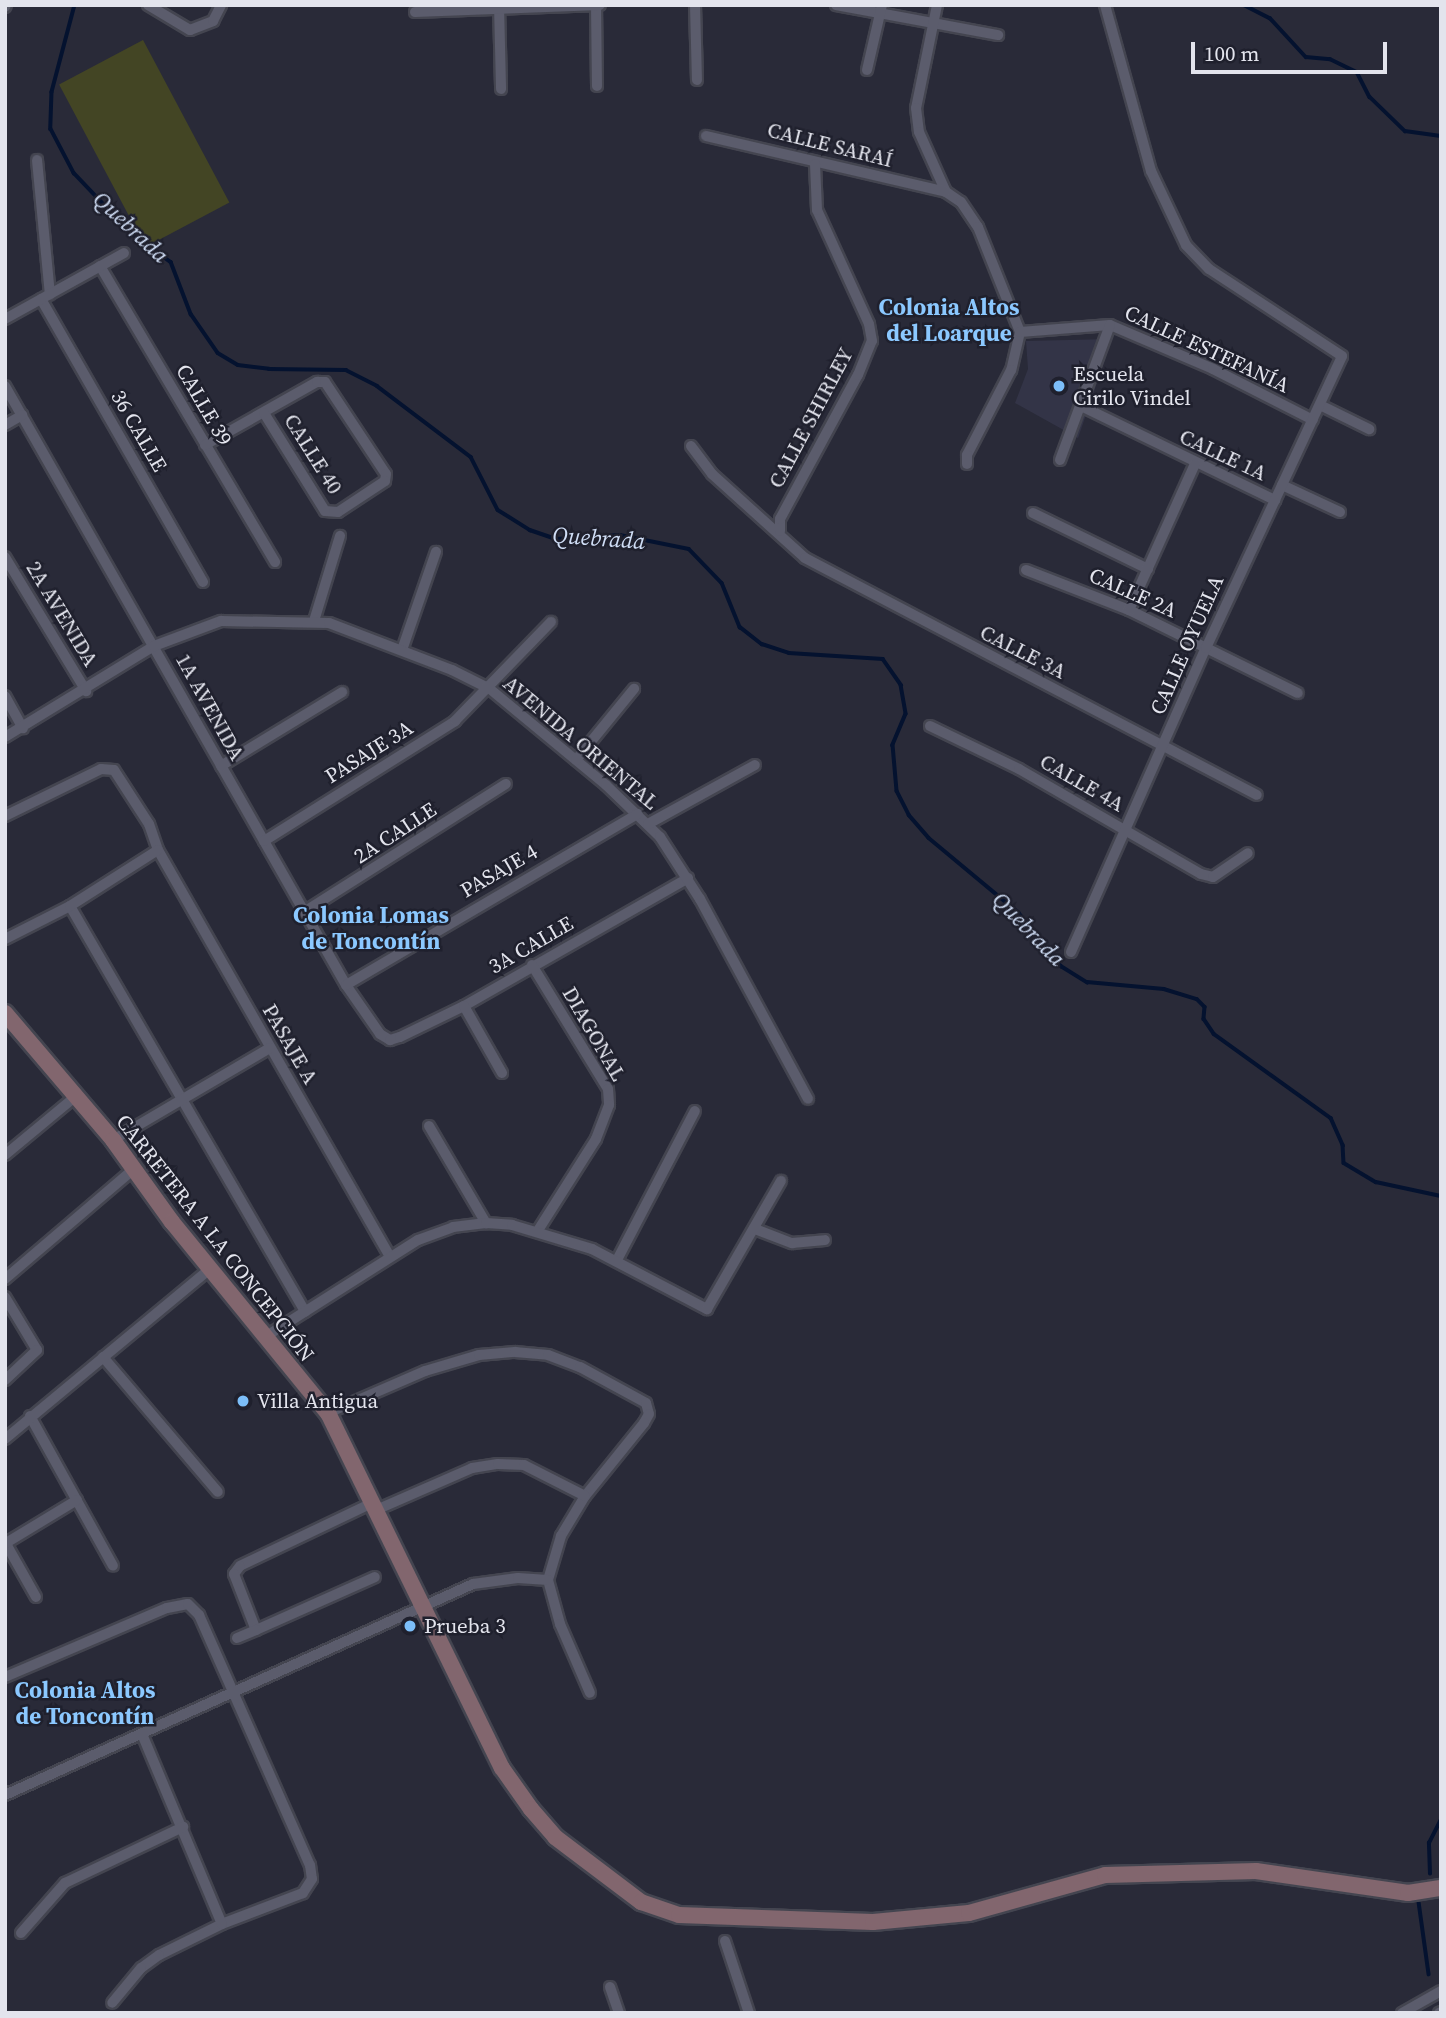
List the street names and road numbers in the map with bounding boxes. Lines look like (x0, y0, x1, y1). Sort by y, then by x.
street label: CALLE SARAÍ (765, 117, 895, 173)
street label: CALLE ESTEFANÍA (1121, 300, 1293, 398)
street label: CALLE SHIRLEY (763, 344, 859, 492)
street label: CALLE 39 (171, 360, 237, 450)
street label: 36 CALLE (106, 386, 172, 476)
street label: CALLE 40 (279, 409, 347, 499)
street label: CALLE 1A (1175, 424, 1271, 486)
street label: 2A AVENIDA (21, 557, 103, 671)
street label: CALLE 2A (1085, 563, 1181, 623)
street label: CALLE OYUELA (1145, 571, 1229, 719)
street label: CALLE 3A (976, 620, 1070, 684)
street label: 1A AVENIDA (170, 649, 250, 765)
street label: AVENIDA ORIENTAL (498, 671, 664, 815)
street label: PASAJE 3A (320, 715, 418, 789)
street label: CALLE 4A (1035, 749, 1129, 817)
street label: 2A CALLE (349, 797, 441, 869)
street label: PASAJE 4 (456, 839, 542, 903)
street label: 3A CALLE (484, 911, 578, 979)
street label: DIAGONAL (557, 982, 631, 1086)
street label: PASAJE A (257, 999, 323, 1089)
street label: CARRETERA A LA CONCEPCIÓN (111, 1109, 319, 1367)

